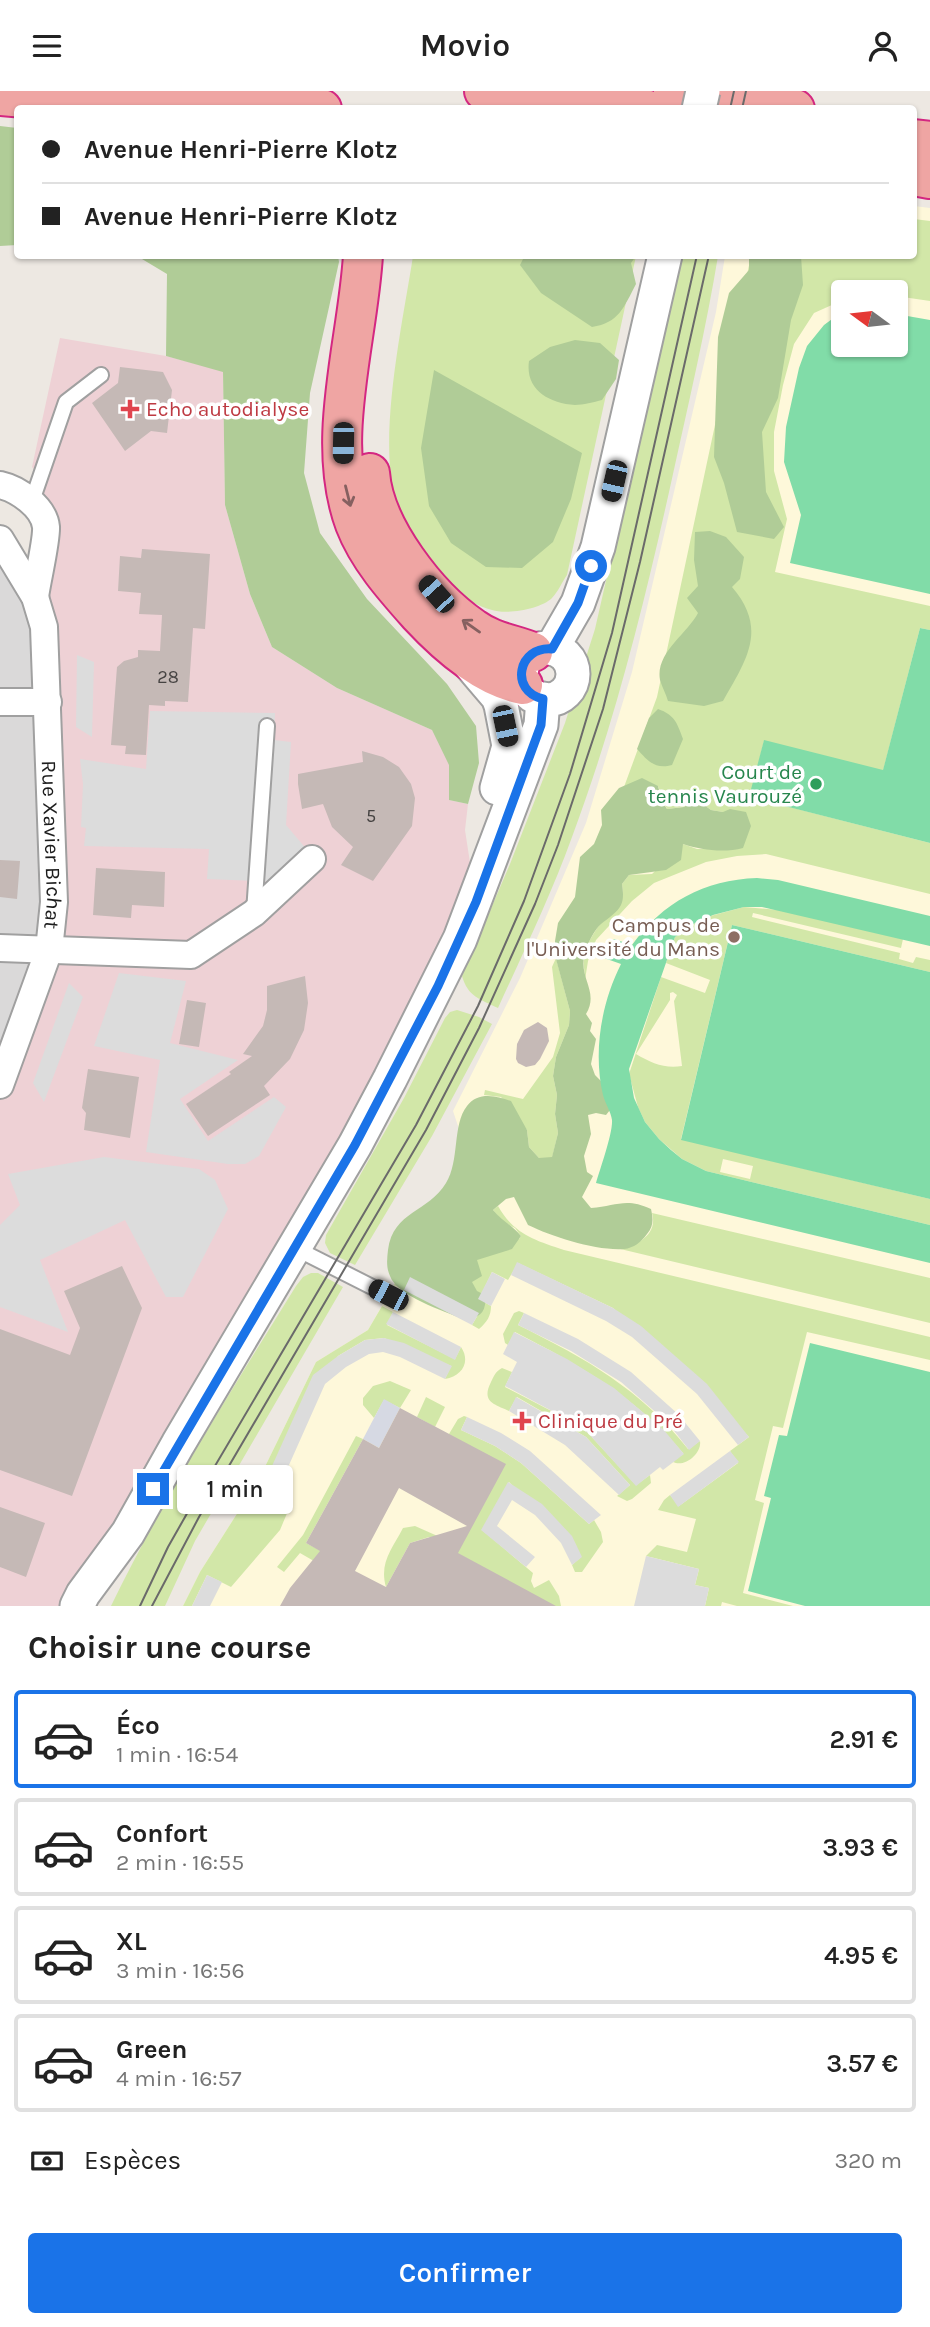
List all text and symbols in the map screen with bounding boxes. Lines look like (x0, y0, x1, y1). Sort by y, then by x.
icon: menu (28, 27, 66, 65)
text: Movio (420, 27, 510, 64)
icon: person (864, 27, 902, 65)
text: Avenue Henri-Pierre Klotz (84, 134, 398, 165)
text: Avenue Henri-Pierre Klotz (84, 201, 398, 232)
north arrow (831, 280, 908, 357)
map controls (831, 280, 908, 357)
place label: Echo autodialyse (146, 397, 309, 421)
marker: Echo autodialyse (120, 399, 140, 419)
car (333, 422, 354, 464)
car (600, 458, 629, 504)
one-way arrow (342, 485, 355, 507)
route start (575, 550, 607, 582)
car (415, 571, 458, 617)
one-way arrow (462, 619, 481, 633)
house number: 28 (157, 666, 179, 688)
car (491, 703, 520, 749)
street label: Rue Xavier Bichat (37, 760, 66, 930)
place label: Court de tennis Vaurouzé (648, 760, 802, 808)
marker: Court de tennis Vaurouzé (808, 776, 824, 792)
house number: 5 (366, 805, 376, 827)
place label: Campus de l'Université du Mans (526, 913, 720, 961)
marker: Campus de l'Université du Mans (726, 929, 742, 945)
car (365, 1276, 412, 1314)
place label: Clinique du Pré (538, 1409, 683, 1433)
marker: Clinique du Pré (512, 1411, 532, 1431)
callout: 1 min (178, 1465, 293, 1513)
route end (137, 1473, 169, 1505)
text: 1 min (206, 1476, 264, 1503)
text: Choisir une course (28, 1629, 311, 1666)
icon: car (32, 1708, 95, 1771)
text: Éco (116, 1710, 160, 1741)
text: 2.91 € (830, 1724, 898, 1755)
text: 1 min · 16:54 (116, 1741, 238, 1768)
icon: car (32, 1816, 95, 1879)
text: Confort (116, 1818, 208, 1849)
text: 3.93 € (822, 1832, 898, 1863)
text: 2 min · 16:55 (116, 1849, 244, 1876)
icon: car (32, 1924, 95, 1987)
text: XL (116, 1926, 147, 1957)
text: 4.95 € (824, 1940, 898, 1971)
text: 3 min · 16:56 (116, 1957, 245, 1984)
icon: car (32, 2032, 95, 2095)
text: Green (116, 2034, 188, 2065)
text: 3.57 € (826, 2048, 898, 2079)
text: 4 min · 16:57 (116, 2065, 241, 2092)
icon: cash (28, 2142, 66, 2180)
text: Espèces (84, 2145, 181, 2176)
text: 320 m (834, 2147, 902, 2174)
button: Confirmer (28, 2233, 902, 2313)

